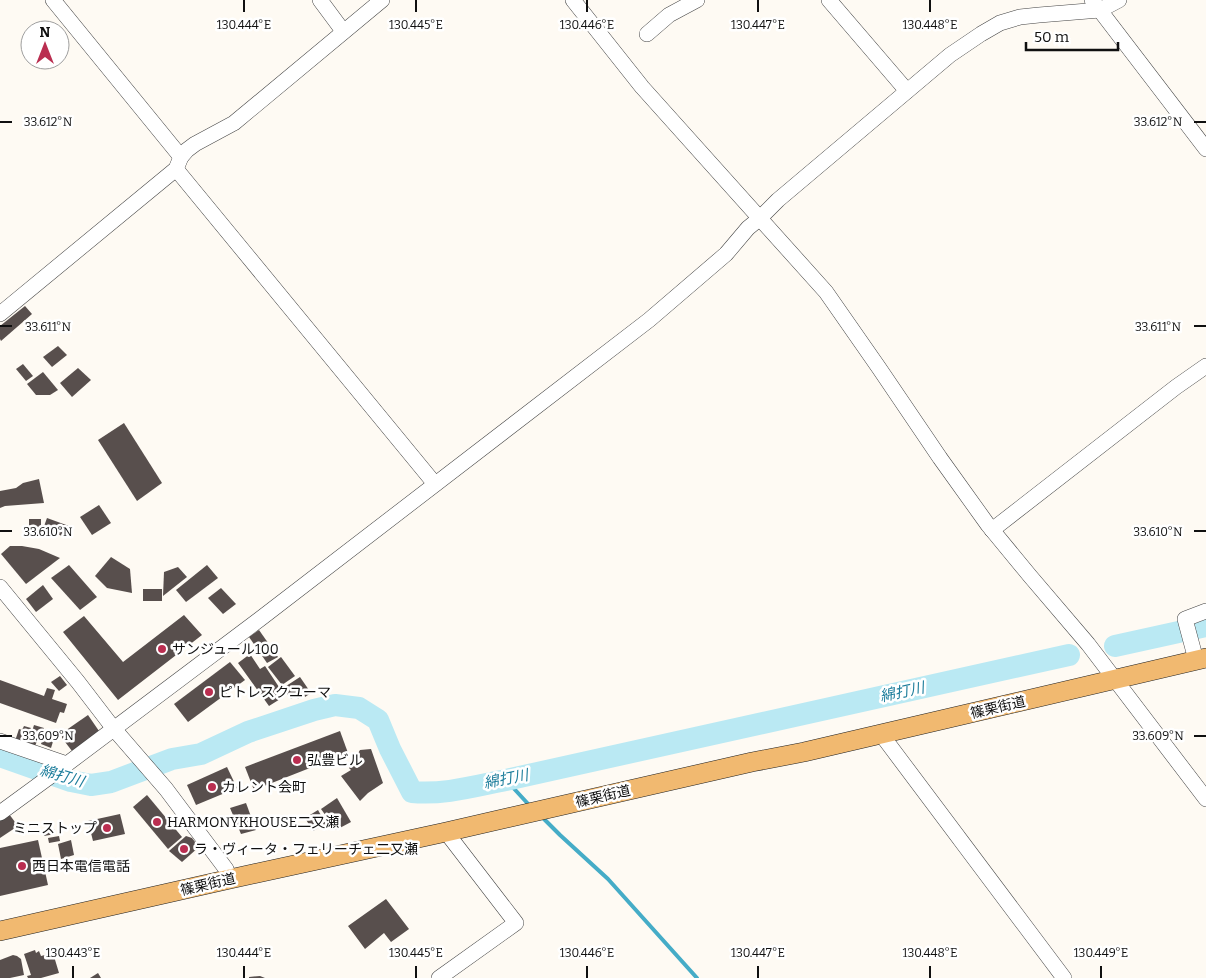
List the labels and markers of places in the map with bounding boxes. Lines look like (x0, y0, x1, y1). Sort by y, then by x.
place label: サンジュール100 (172, 641, 279, 658)
marker: サンジュール100 (156, 643, 168, 655)
place label: ピトレスクユーマ (219, 684, 331, 701)
marker: ピトレスクユーマ (203, 686, 215, 698)
place label: 弘豊ビル (307, 752, 363, 769)
marker: 弘豊ビル (291, 754, 303, 766)
place label: カレント会町 (222, 779, 306, 796)
marker: カレント会町 (206, 781, 218, 793)
place label: HARMONYKHOUSE二又瀬 (167, 814, 339, 831)
marker: HARMONYKHOUSE二又瀬 (151, 816, 163, 828)
place label: ミニストップ (13, 820, 97, 837)
marker: ミニストップ (101, 822, 113, 834)
place label: ラ・ヴィータ・フェリーチェ二又瀬 (194, 841, 418, 858)
marker: ラ・ヴィータ・フェリーチェ二又瀬 (178, 843, 190, 855)
place label: 西日本電信電話 (32, 858, 130, 875)
marker: 西日本電信電話 (16, 860, 28, 872)

